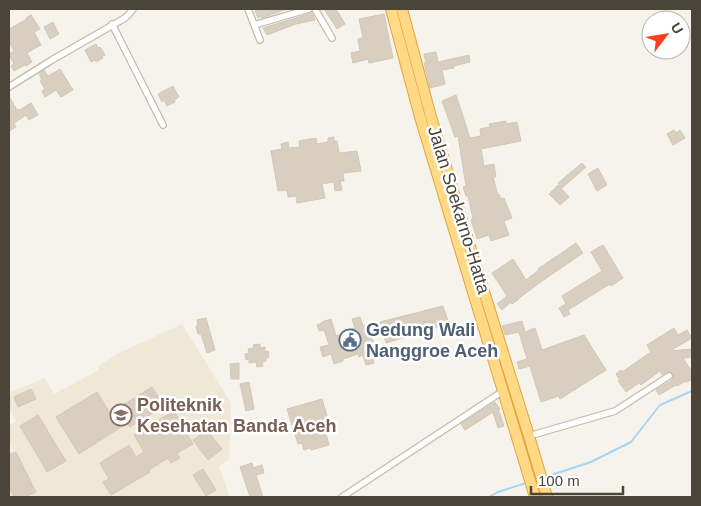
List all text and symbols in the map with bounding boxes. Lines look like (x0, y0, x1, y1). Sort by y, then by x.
north arrow (641, 10, 691, 60)
text: U (668, 20, 687, 37)
street label: Jalan Soekarno-Hatta (424, 124, 494, 297)
place label: Gedung Wali Nanggroe Aceh (366, 320, 498, 361)
public building icon: Gedung Wali Nanggroe Aceh (338, 328, 362, 352)
place label: Politeknik Kesehatan Banda Aceh (137, 395, 336, 436)
school or university icon: Politeknik Kesehatan Banda Aceh (109, 403, 133, 427)
scale bar (531, 464, 624, 496)
text: 100 m (538, 472, 580, 489)

